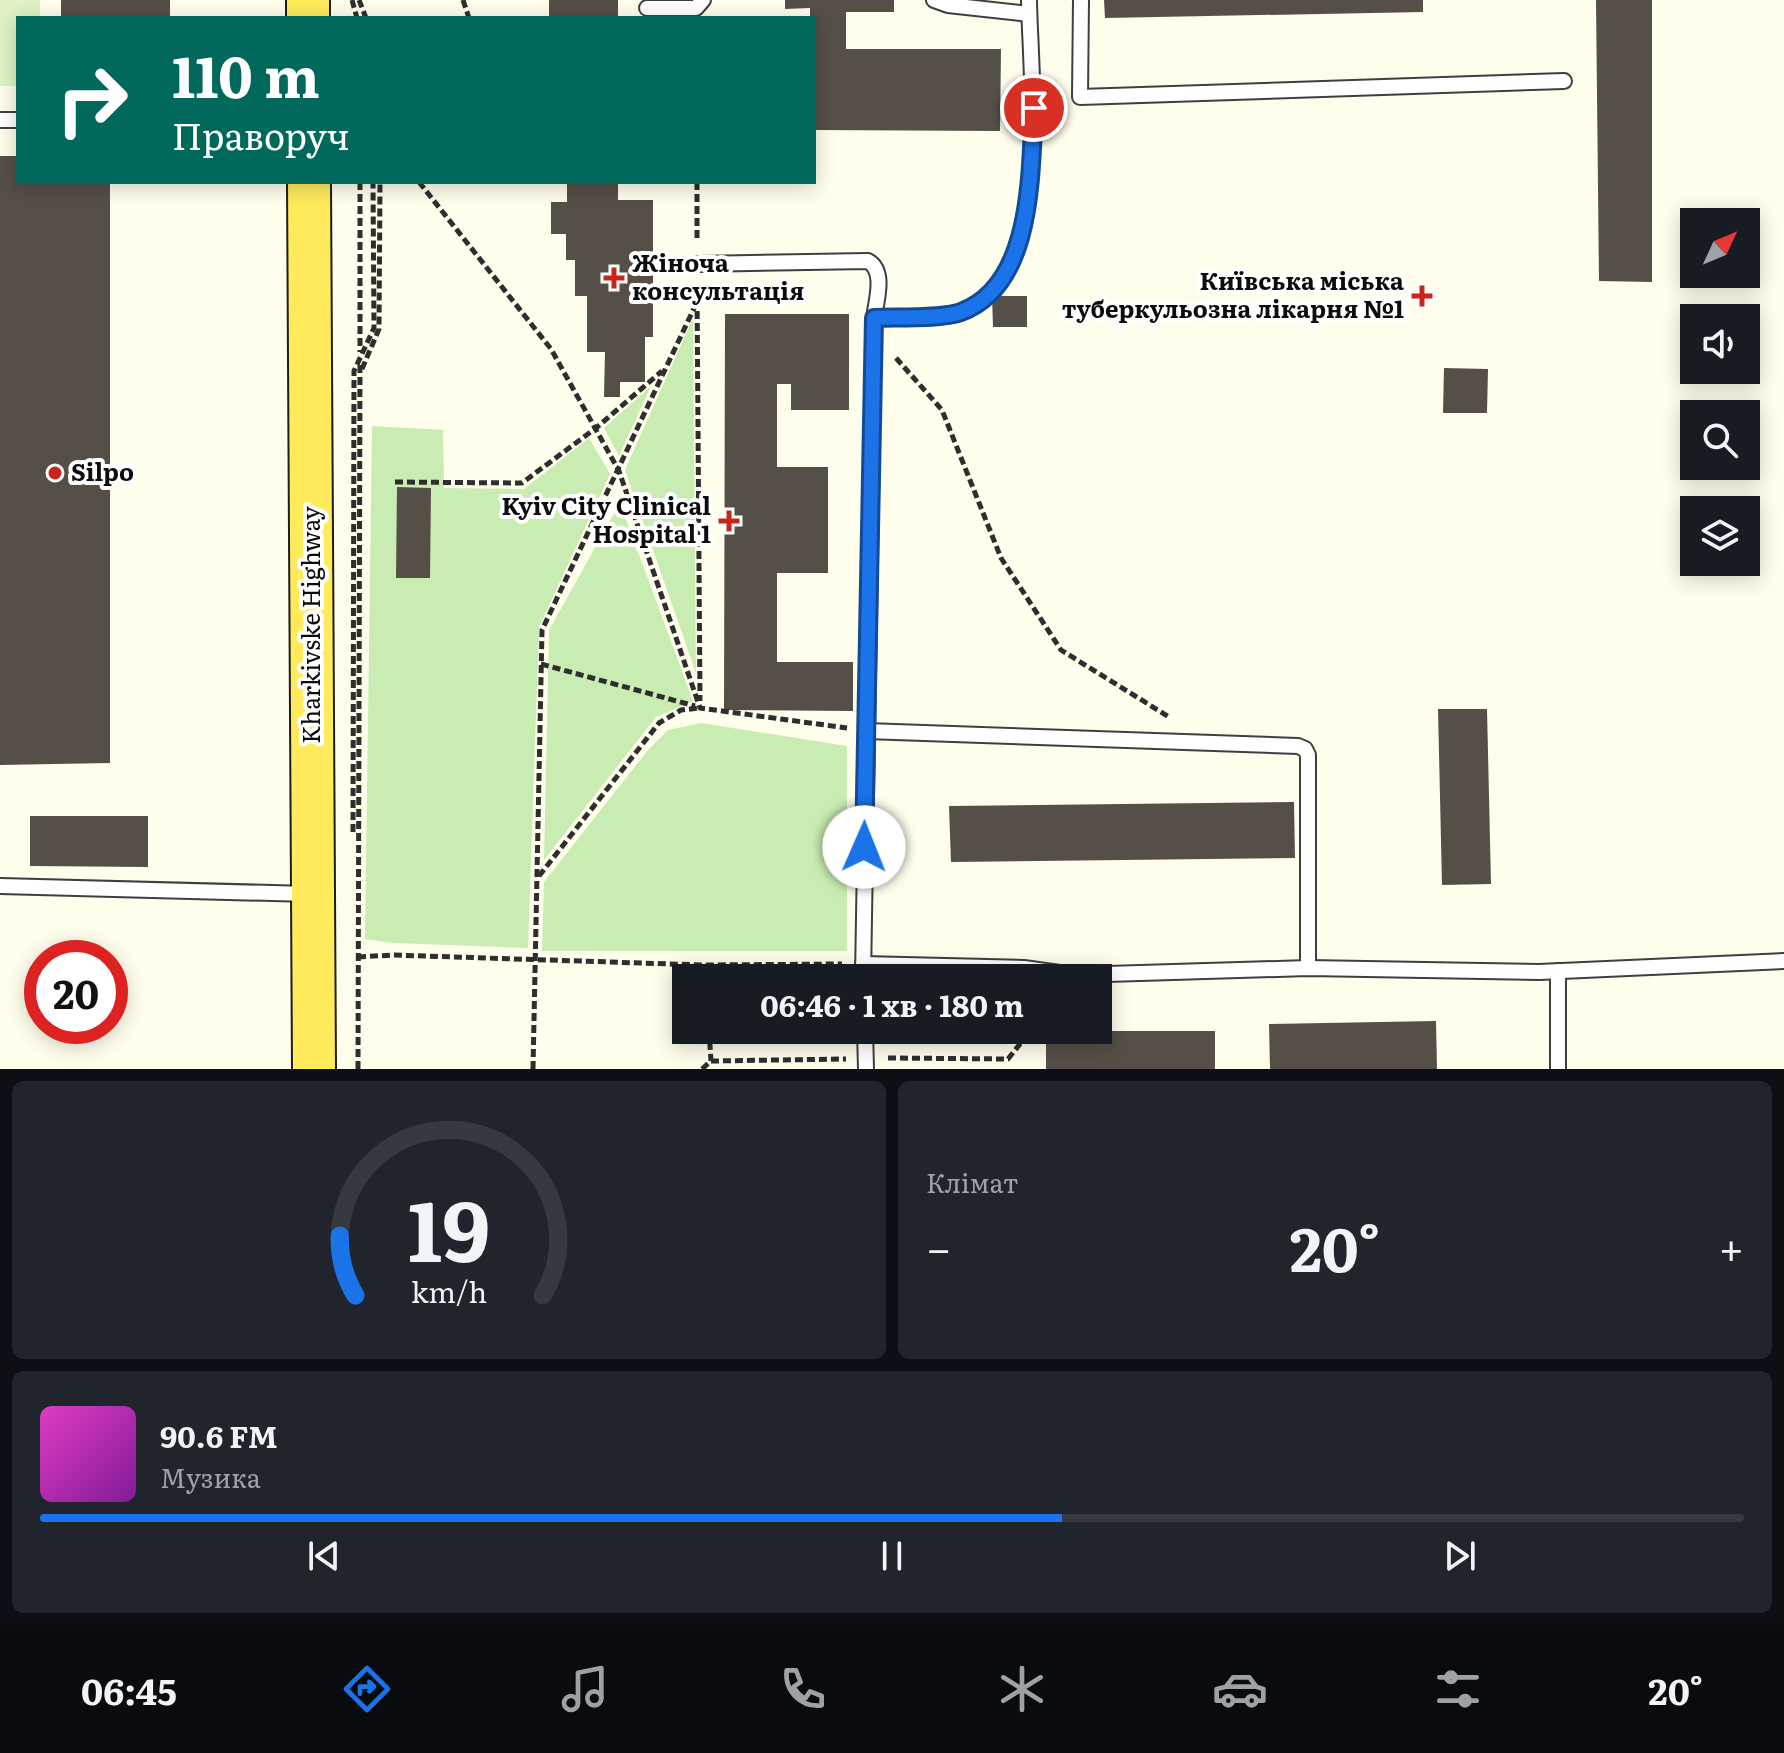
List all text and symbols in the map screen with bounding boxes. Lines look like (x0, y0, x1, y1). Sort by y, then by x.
text: 110 m (172, 32, 320, 115)
icon: right (40, 48, 144, 152)
pin (1000, 74, 1068, 142)
icon: arrive (1012, 86, 1056, 130)
text: Праворуч (172, 108, 350, 161)
north arrow (1680, 208, 1760, 288)
map controls (1680, 208, 1760, 576)
place label: Жіноча консультація (632, 244, 804, 307)
place label: Київська міська туберкульозна лікарня №1 (1062, 262, 1404, 325)
marker: Жіноча консультація (603, 267, 625, 289)
marker: Київська міська туберкульозна лікарня №1 (1411, 285, 1433, 307)
button: sound (1680, 304, 1760, 384)
button: search (1680, 400, 1760, 480)
place label: Silpo (71, 453, 134, 488)
marker: Silpo (46, 464, 64, 482)
place label: Kyiv City Clinical Hospital 1 (501, 487, 711, 550)
button: layers (1680, 496, 1760, 576)
street label: Kharkivske Highway (292, 506, 327, 744)
marker: Kyiv City Clinical Hospital 1 (718, 510, 740, 532)
position arrow (822, 805, 906, 889)
speed limit sign: 20 (24, 940, 128, 1044)
text: 06:46 · 1 хв · 180 m (760, 982, 1024, 1026)
text: Клімат (926, 1162, 1018, 1201)
text: 19 (408, 1164, 490, 1288)
text: 20° (1290, 1201, 1380, 1290)
text: − (926, 1213, 952, 1279)
text: + (1718, 1213, 1744, 1279)
text: km/h (411, 1269, 487, 1312)
text: 90.6 FM (160, 1413, 278, 1457)
text: Музика (160, 1457, 261, 1496)
icon: previous (302, 1534, 346, 1578)
icon: pause (870, 1534, 914, 1578)
icon: next (1438, 1534, 1482, 1578)
icon: directions (339, 1661, 395, 1717)
icon: music (557, 1661, 613, 1717)
icon: phone (775, 1661, 831, 1717)
icon: climate (994, 1661, 1050, 1717)
icon: car (1212, 1661, 1268, 1717)
icon: filters (1430, 1661, 1486, 1717)
text: 06:45 (81, 1663, 177, 1716)
text: 20° (1648, 1663, 1703, 1716)

